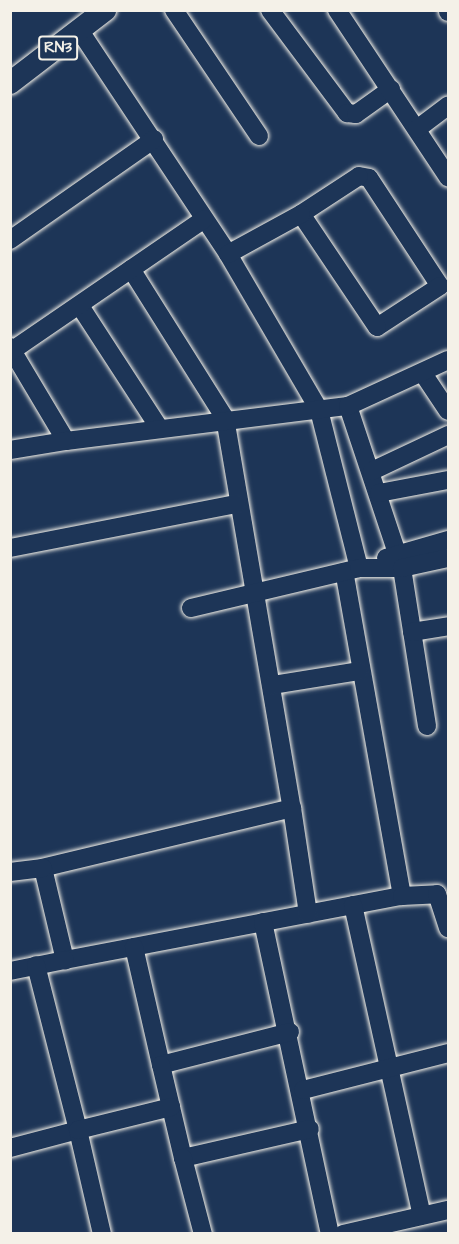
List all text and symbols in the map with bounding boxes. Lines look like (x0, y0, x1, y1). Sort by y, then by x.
road number: RN3 (37, 36, 79, 60)

